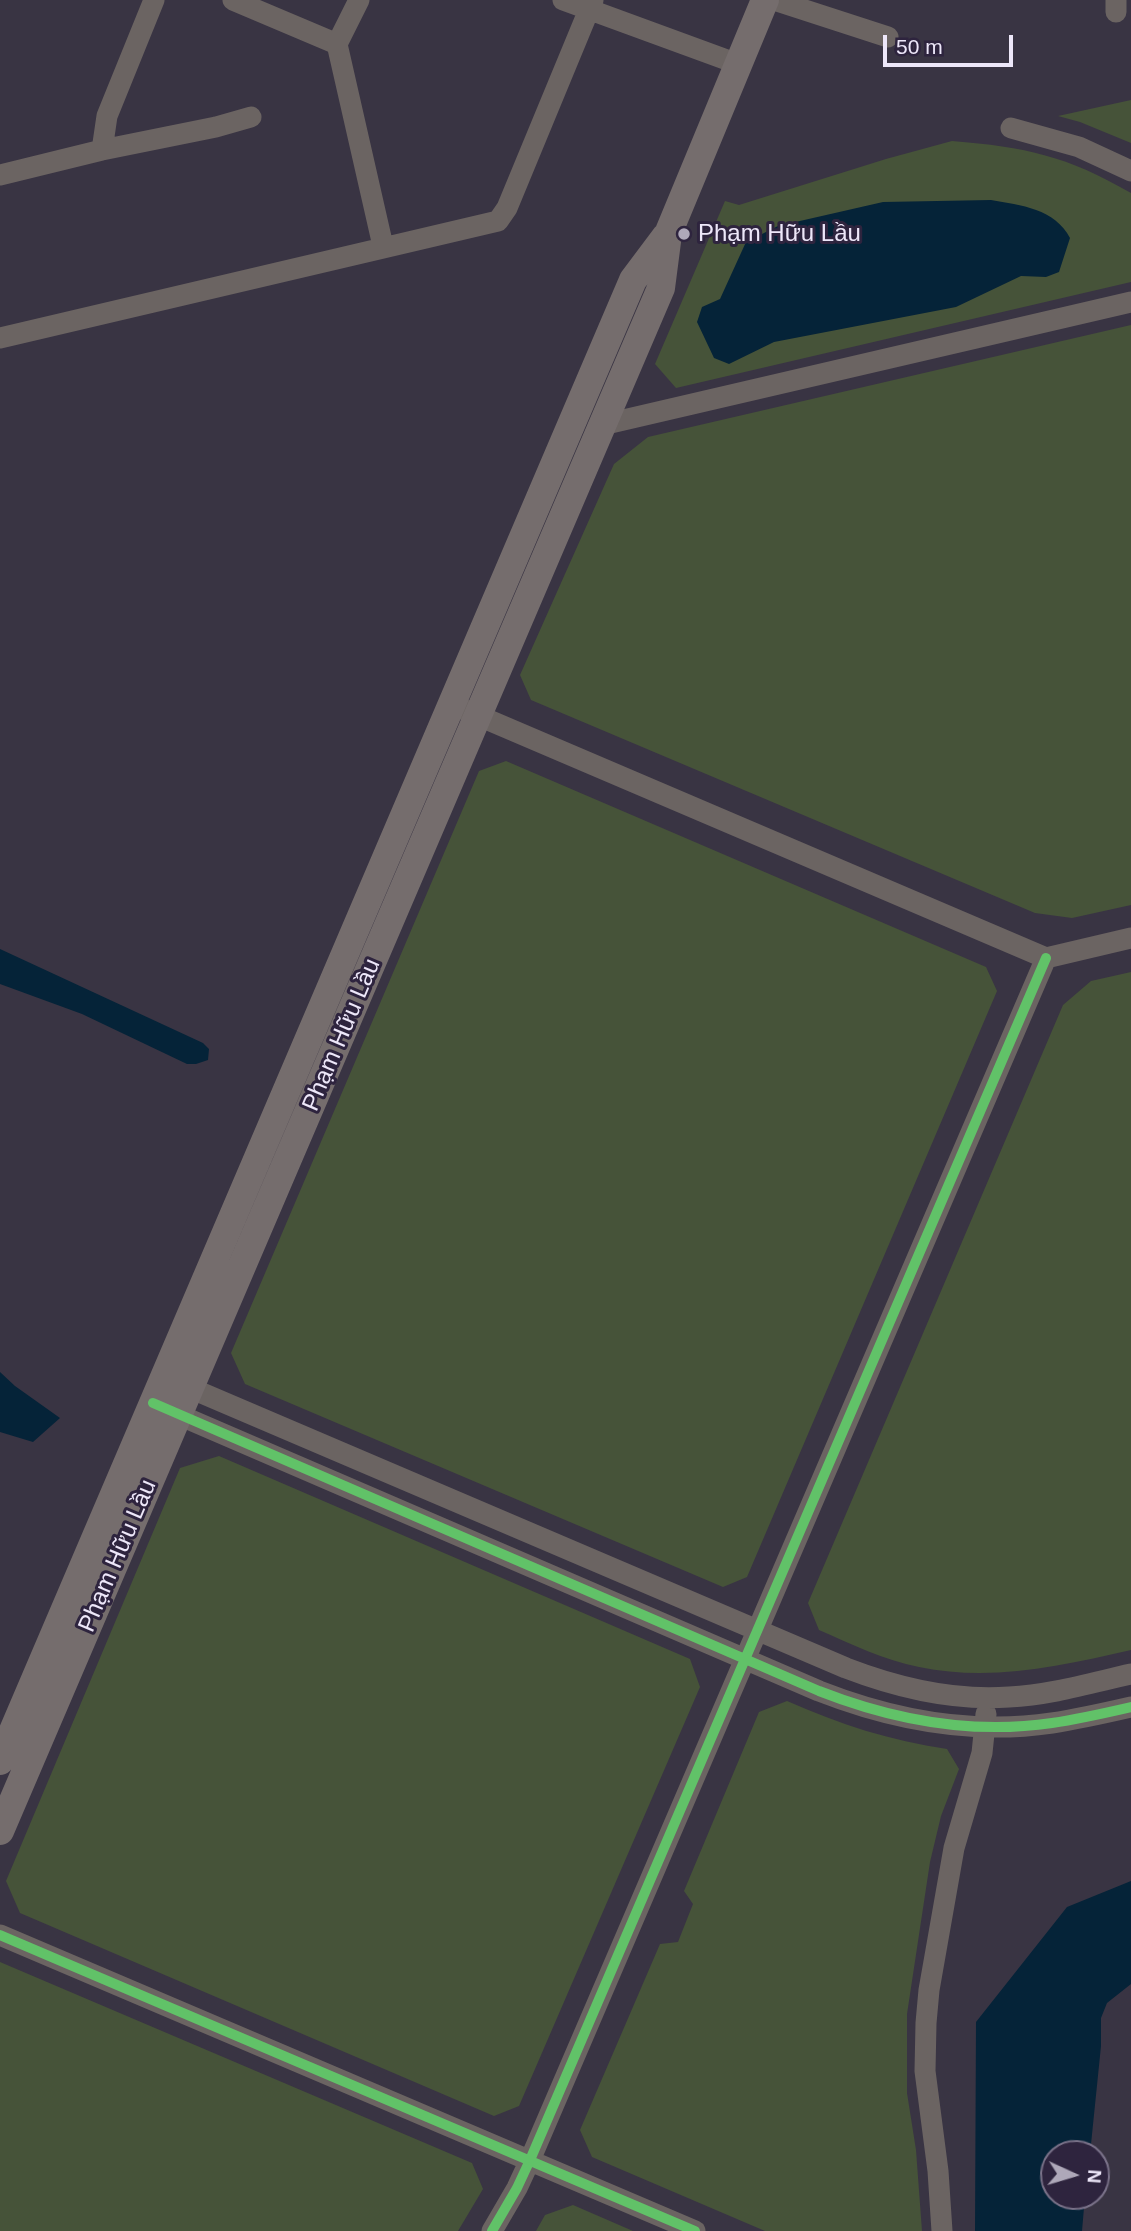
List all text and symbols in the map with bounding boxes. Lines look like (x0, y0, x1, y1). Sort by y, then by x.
scale bar (886, 21, 1016, 65)
text: 50 m (896, 35, 943, 58)
place label: Phạm Hữu Lầu (698, 220, 861, 248)
marker: Phạm Hữu Lầu (676, 226, 692, 242)
street label: Phạm Hữu Lầu (297, 954, 387, 1116)
street label: Phạm Hữu Lầu (73, 1475, 163, 1637)
north arrow (1040, 2140, 1110, 2210)
text: N (1083, 2169, 1105, 2184)

